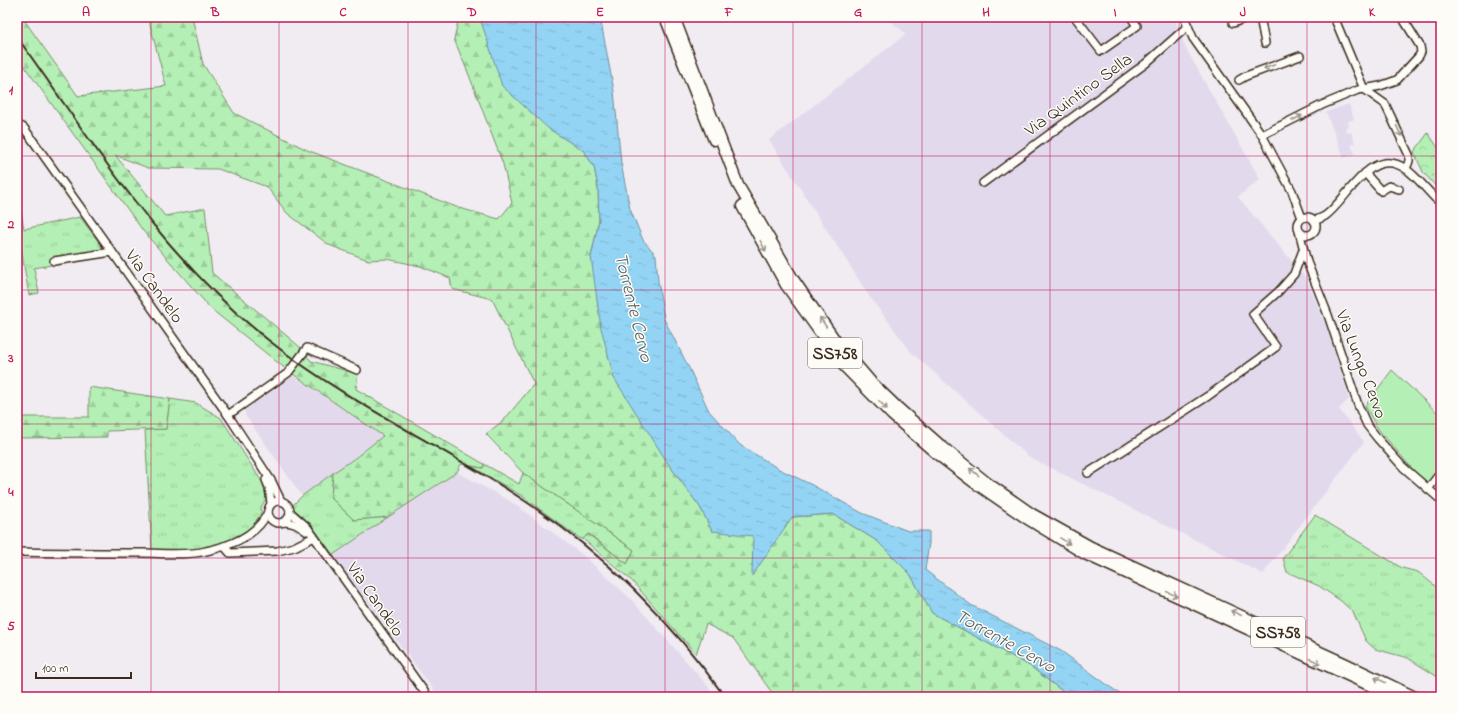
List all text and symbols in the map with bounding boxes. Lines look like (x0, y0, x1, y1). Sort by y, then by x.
text: A (82, 3, 90, 22)
text: B (210, 3, 220, 22)
text: C (339, 3, 347, 22)
text: D (466, 3, 477, 22)
text: E (596, 3, 604, 22)
text: F (724, 3, 734, 22)
text: G (854, 3, 862, 22)
text: H (982, 3, 990, 22)
text: I (1113, 3, 1117, 22)
text: J (1240, 3, 1246, 22)
text: K (1369, 3, 1376, 22)
street label: Via Quintino Sella (1019, 47, 1139, 144)
one-way arrow (1263, 64, 1275, 72)
text: 1 (9, 81, 14, 100)
one-way arrow (1291, 114, 1303, 121)
one-way arrow (1395, 125, 1403, 137)
text: 2 (7, 215, 15, 234)
one-way arrow (760, 239, 768, 251)
street label: Via Candelo (117, 244, 189, 330)
water label: Torrente Cervo (606, 250, 659, 366)
street label: Via Lungo Cervo (1326, 306, 1393, 423)
one-way arrow (819, 317, 827, 328)
road number: SS758 (808, 338, 862, 368)
text: 3 (7, 349, 14, 368)
one-way arrow (878, 400, 888, 410)
one-way arrow (969, 468, 979, 477)
text: 4 (7, 483, 14, 502)
one-way arrow (1059, 538, 1071, 546)
street label: Via Candelo (339, 557, 410, 643)
one-way arrow (1165, 591, 1177, 598)
water label: Torrente Cervo (950, 603, 1061, 682)
one-way arrow (1231, 609, 1243, 617)
text: 5 (7, 617, 15, 636)
road number: SS758 (1251, 617, 1305, 647)
scale bar (36, 654, 131, 680)
one-way arrow (1309, 658, 1321, 665)
text: 100 m (42, 660, 69, 678)
one-way arrow (1374, 676, 1386, 683)

